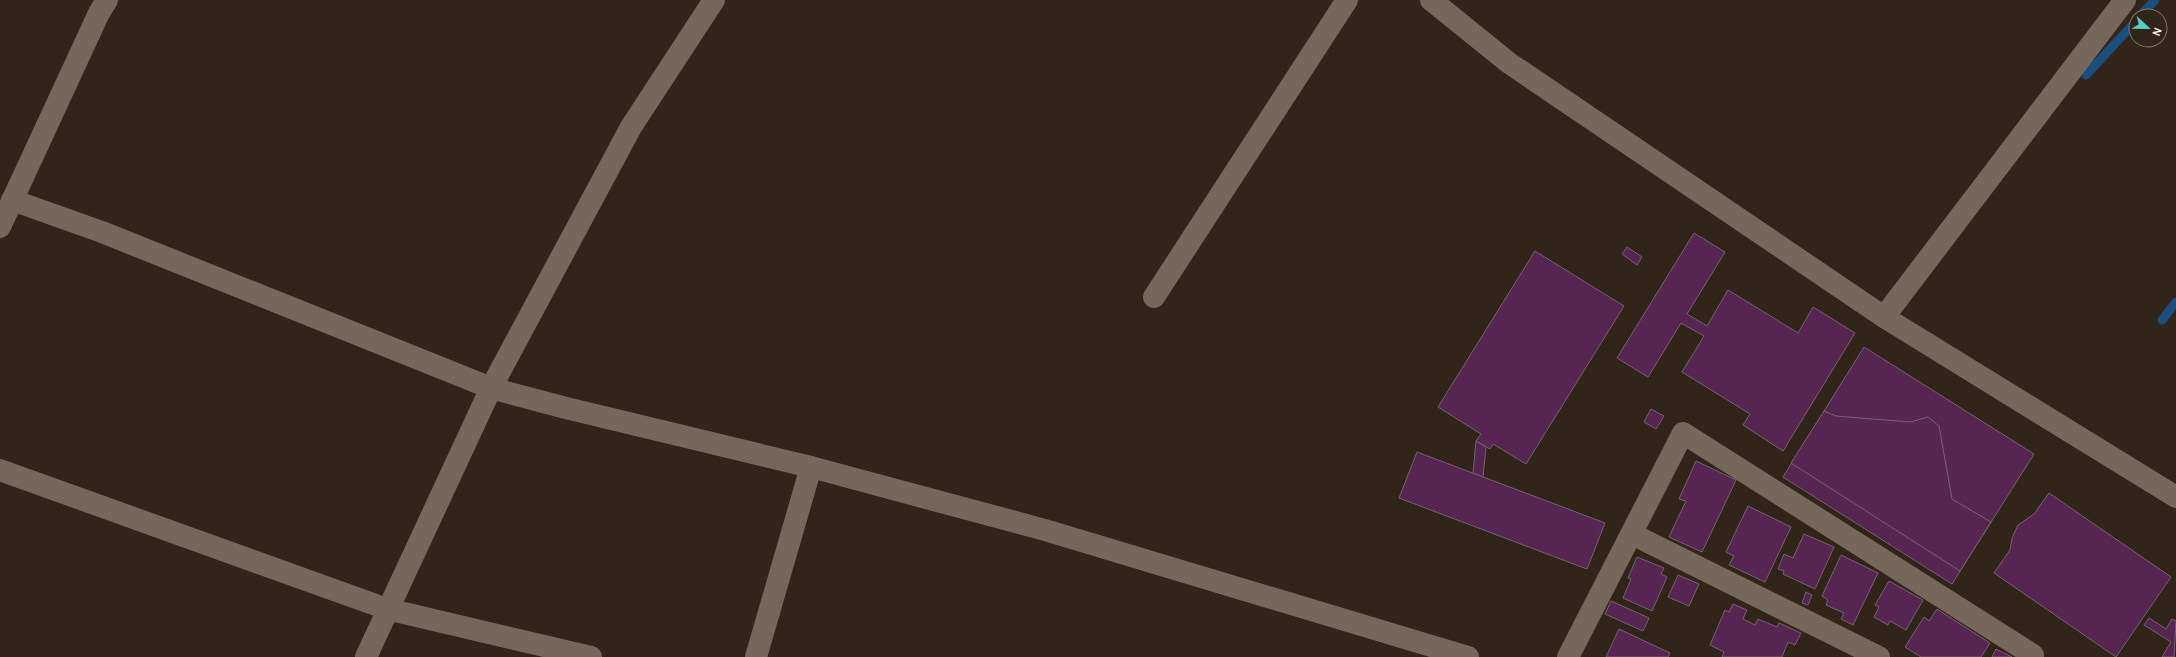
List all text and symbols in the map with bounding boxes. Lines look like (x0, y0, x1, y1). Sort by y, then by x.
north arrow (2128, 8, 2168, 48)
text: N (2149, 26, 2165, 38)

